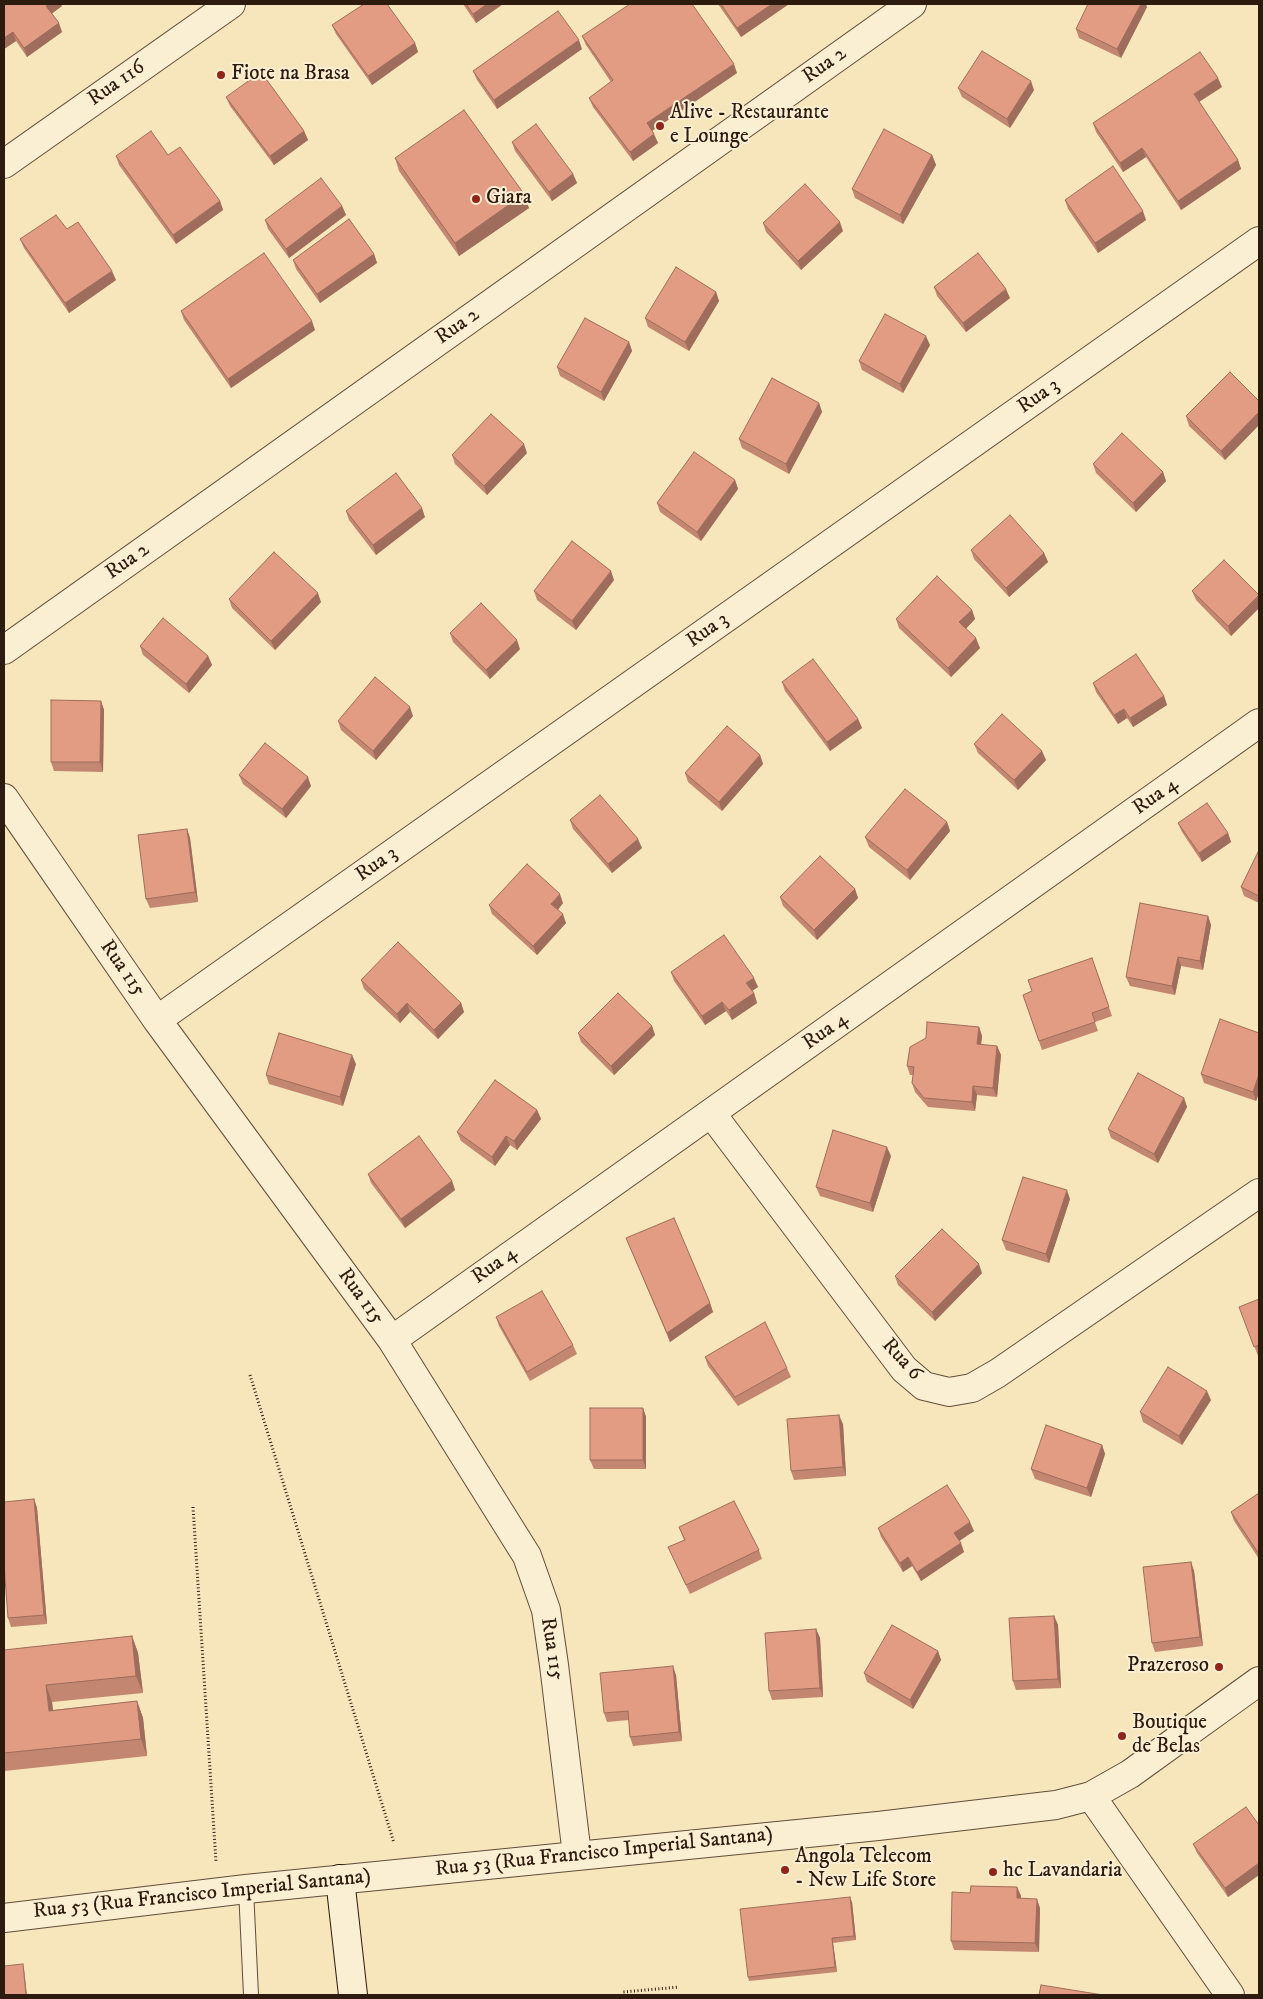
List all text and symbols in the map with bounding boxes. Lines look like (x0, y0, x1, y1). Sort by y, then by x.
street label: Rua 2 (798, 42, 852, 90)
street label: Rua 116 (84, 55, 150, 113)
place label: Fiote na Brasa (231, 62, 350, 88)
marker: Fiote na Brasa (215, 69, 227, 81)
place label: Alive - Restaurante e Lounge (670, 101, 829, 151)
marker: Alive - Restaurante e Lounge (654, 120, 666, 132)
place label: Giara (486, 186, 532, 212)
marker: Giara (470, 193, 482, 205)
street label: Rua 2 (431, 303, 485, 351)
street label: Rua 3 (1013, 374, 1065, 420)
street label: Rua 2 (101, 538, 155, 586)
street label: Rua 3 (682, 608, 734, 654)
street label: Rua 4 (1128, 772, 1184, 822)
street label: Rua 3 (351, 842, 403, 888)
street label: Rua 115 (94, 936, 150, 1002)
street label: Rua 4 (798, 1007, 854, 1057)
street label: Rua 4 (467, 1241, 523, 1291)
street label: Rua 115 (331, 1264, 389, 1330)
street label: Rua 6 (875, 1334, 927, 1386)
street label: Rua 115 (534, 1616, 568, 1682)
place label: Prazeroso (1127, 1654, 1209, 1680)
marker: Prazeroso (1213, 1661, 1225, 1673)
place label: Boutique de Belas (1132, 1711, 1207, 1761)
marker: Boutique de Belas (1116, 1730, 1128, 1742)
street label: Rua 53 (Rua Francisco Imperial Santana) (434, 1823, 774, 1883)
place label: Angola Telecom - New Life Store (795, 1845, 936, 1895)
place label: hc Lavandaria (1003, 1859, 1122, 1885)
marker: Angola Telecom - New Life Store (779, 1864, 791, 1876)
street label: Rua 53 (Rua Francisco Imperial Santana) (32, 1865, 372, 1925)
marker: hc Lavandaria (987, 1866, 999, 1878)

